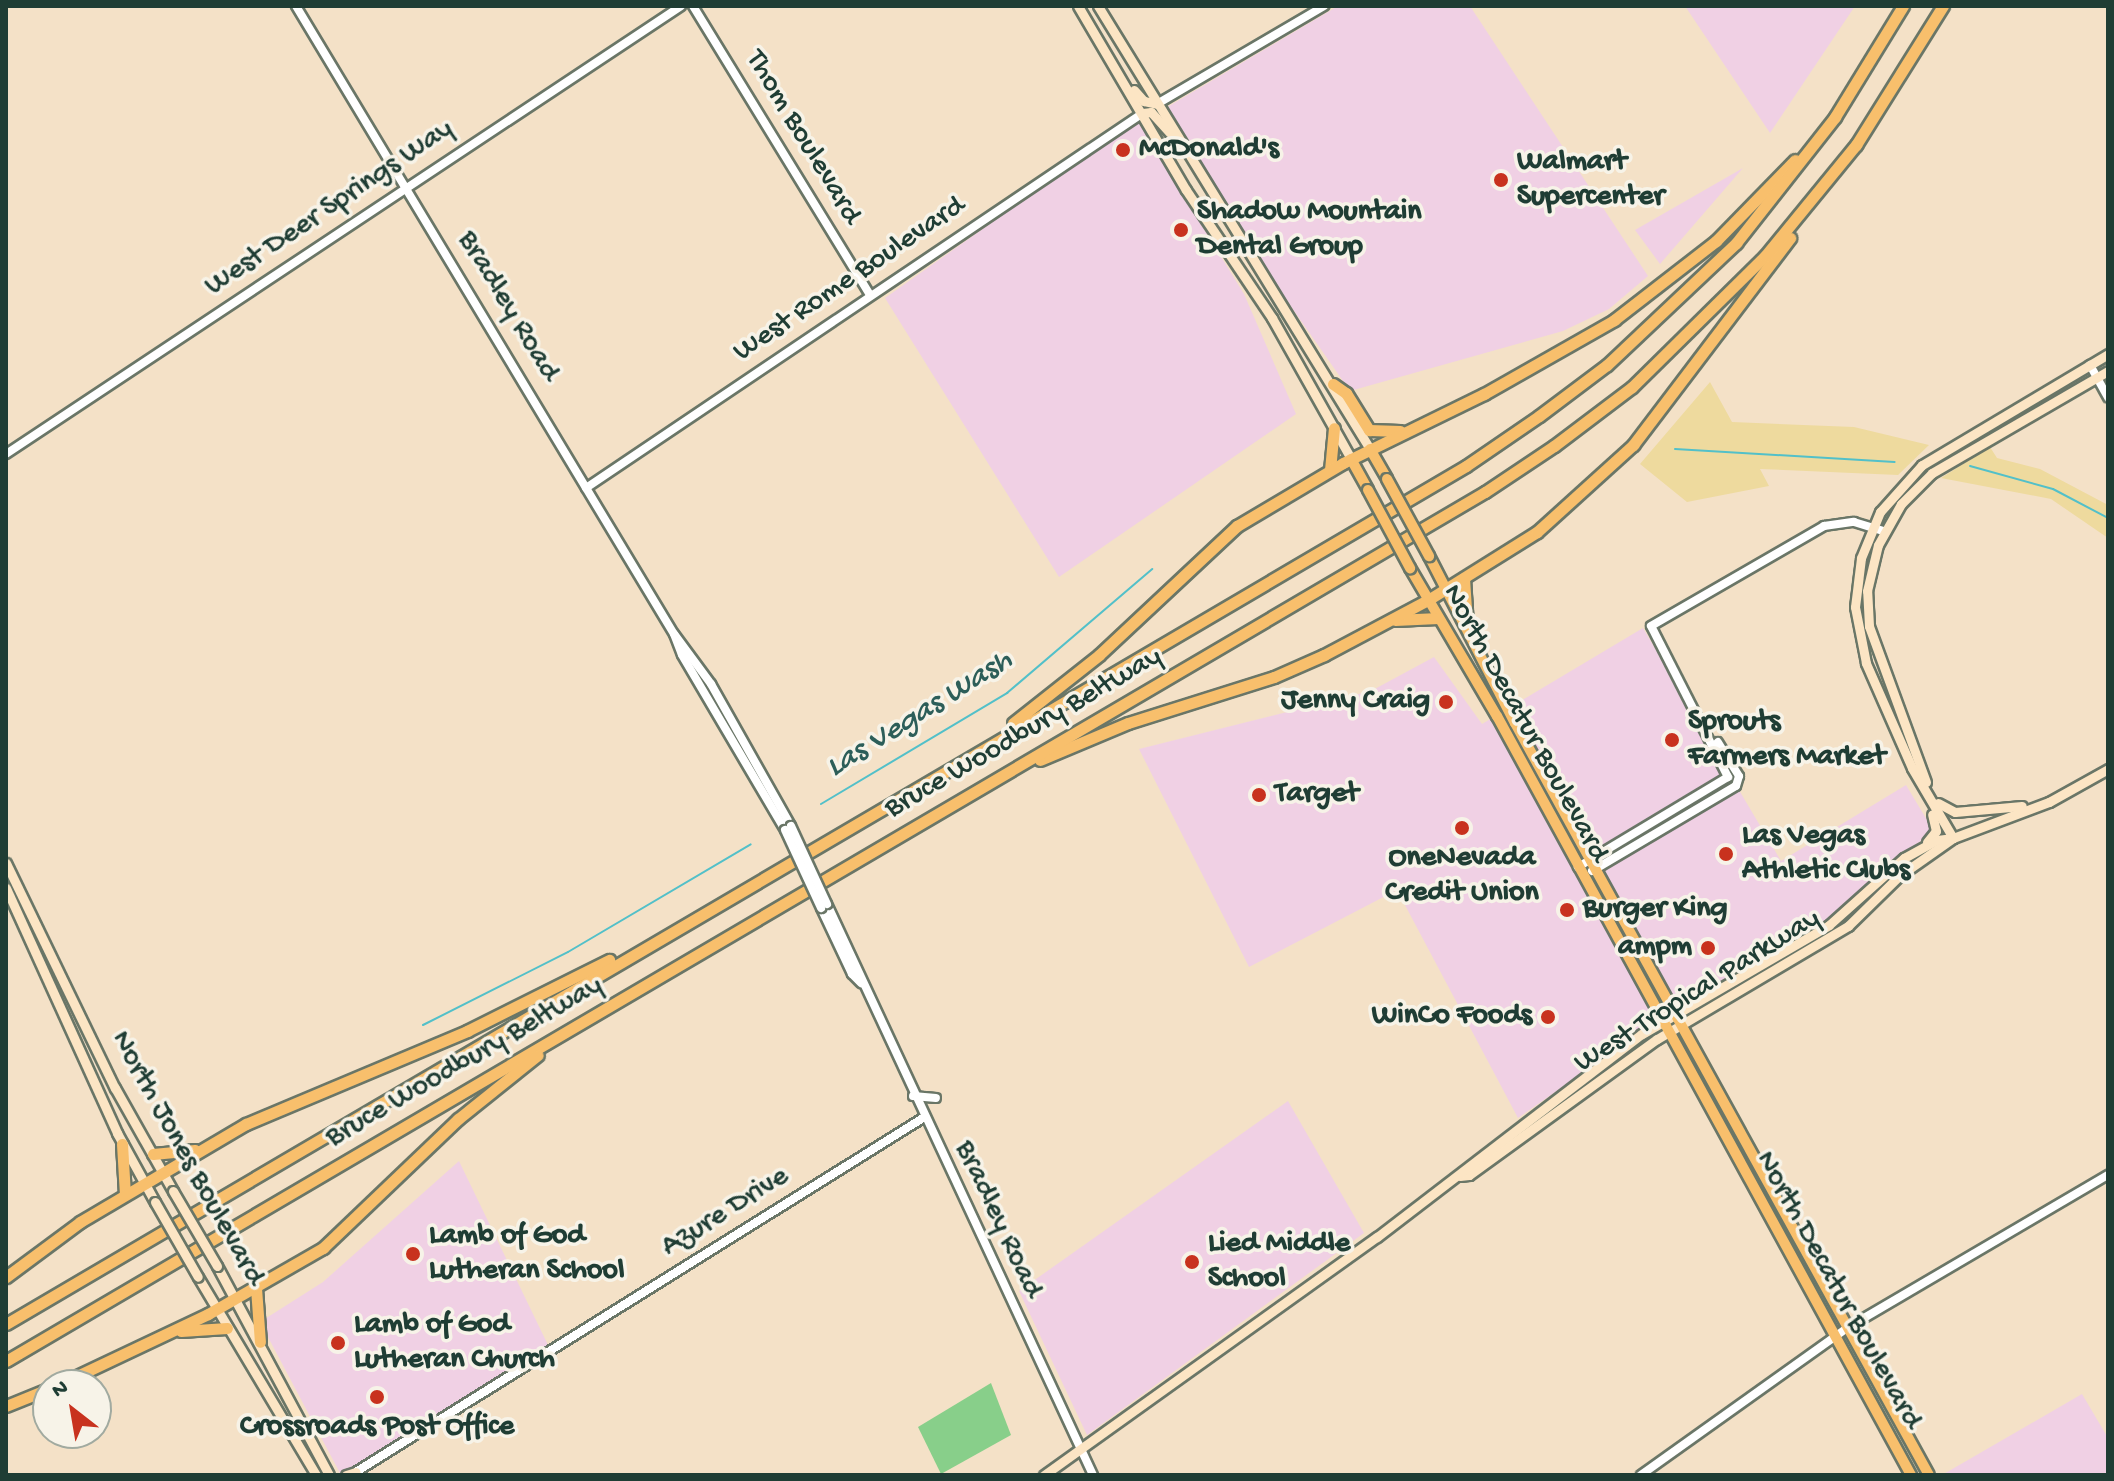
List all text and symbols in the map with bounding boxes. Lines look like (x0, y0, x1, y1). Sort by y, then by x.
street label: Thom Boulevard (736, 44, 868, 232)
street label: West Deer Springs Way (199, 112, 461, 306)
place label: McDonald's (1139, 132, 1279, 168)
marker: McDonald's (1114, 141, 1132, 159)
place label: Walmart Supercenter (1517, 145, 1664, 216)
marker: Walmart Supercenter (1492, 171, 1510, 189)
street label: West Rome Boulevard (727, 189, 973, 371)
place label: Shadow Mountain Dental Group (1197, 195, 1422, 266)
marker: Shadow Mountain Dental Group (1172, 221, 1190, 239)
street label: Bradley Road (448, 225, 566, 389)
street label: North Decatur Boulevard (1433, 579, 1615, 869)
street label: Bruce Woodbury Beltway (879, 640, 1169, 828)
water label: Las Vegas Wash (820, 642, 1020, 788)
place label: Jenny Craig (1281, 684, 1430, 720)
marker: Jenny Craig (1437, 693, 1455, 711)
place label: Sprouts Farmers Market (1688, 705, 1885, 776)
marker: Sprouts Farmers Market (1663, 731, 1681, 749)
place label: Target (1275, 777, 1359, 813)
marker: Target (1250, 786, 1268, 804)
marker: OneNevada Credit Union (1453, 819, 1471, 837)
place label: Las Vegas Athletic Clubs (1742, 819, 1910, 890)
place label: OneNevada Credit Union (1385, 841, 1539, 912)
marker: Las Vegas Athletic Clubs (1717, 845, 1735, 863)
place label: Burger King (1583, 892, 1728, 928)
marker: Burger King (1558, 901, 1576, 919)
street label: West Tropical Parkway (1569, 902, 1827, 1082)
place label: ampm (1618, 930, 1692, 966)
marker: ampm (1699, 939, 1717, 957)
street label: Bruce Woodbury Beltway (320, 969, 610, 1157)
place label: WinCo Foods (1372, 999, 1532, 1035)
marker: WinCo Foods (1539, 1008, 1557, 1026)
street label: North Jones Boulevard (101, 1025, 271, 1293)
street label: Bradley Road (945, 1136, 1049, 1304)
street label: North Decatur Boulevard (1746, 1146, 1928, 1436)
street label: Azure Drive (656, 1160, 796, 1266)
place label: Lamb of God Lutheran School (429, 1219, 625, 1290)
place label: Lied Middle School (1208, 1227, 1350, 1298)
marker: Lamb of God Lutheran School (404, 1245, 422, 1263)
marker: Lied Middle School (1183, 1253, 1201, 1271)
place label: Lamb of God Lutheran Church (354, 1308, 555, 1378)
marker: Lamb of God Lutheran Church (329, 1334, 347, 1352)
north arrow (32, 1369, 112, 1449)
text: N (48, 1375, 74, 1405)
marker: Crossroads Post Office (368, 1388, 386, 1406)
place label: Crossroads Post Office (240, 1410, 514, 1446)

